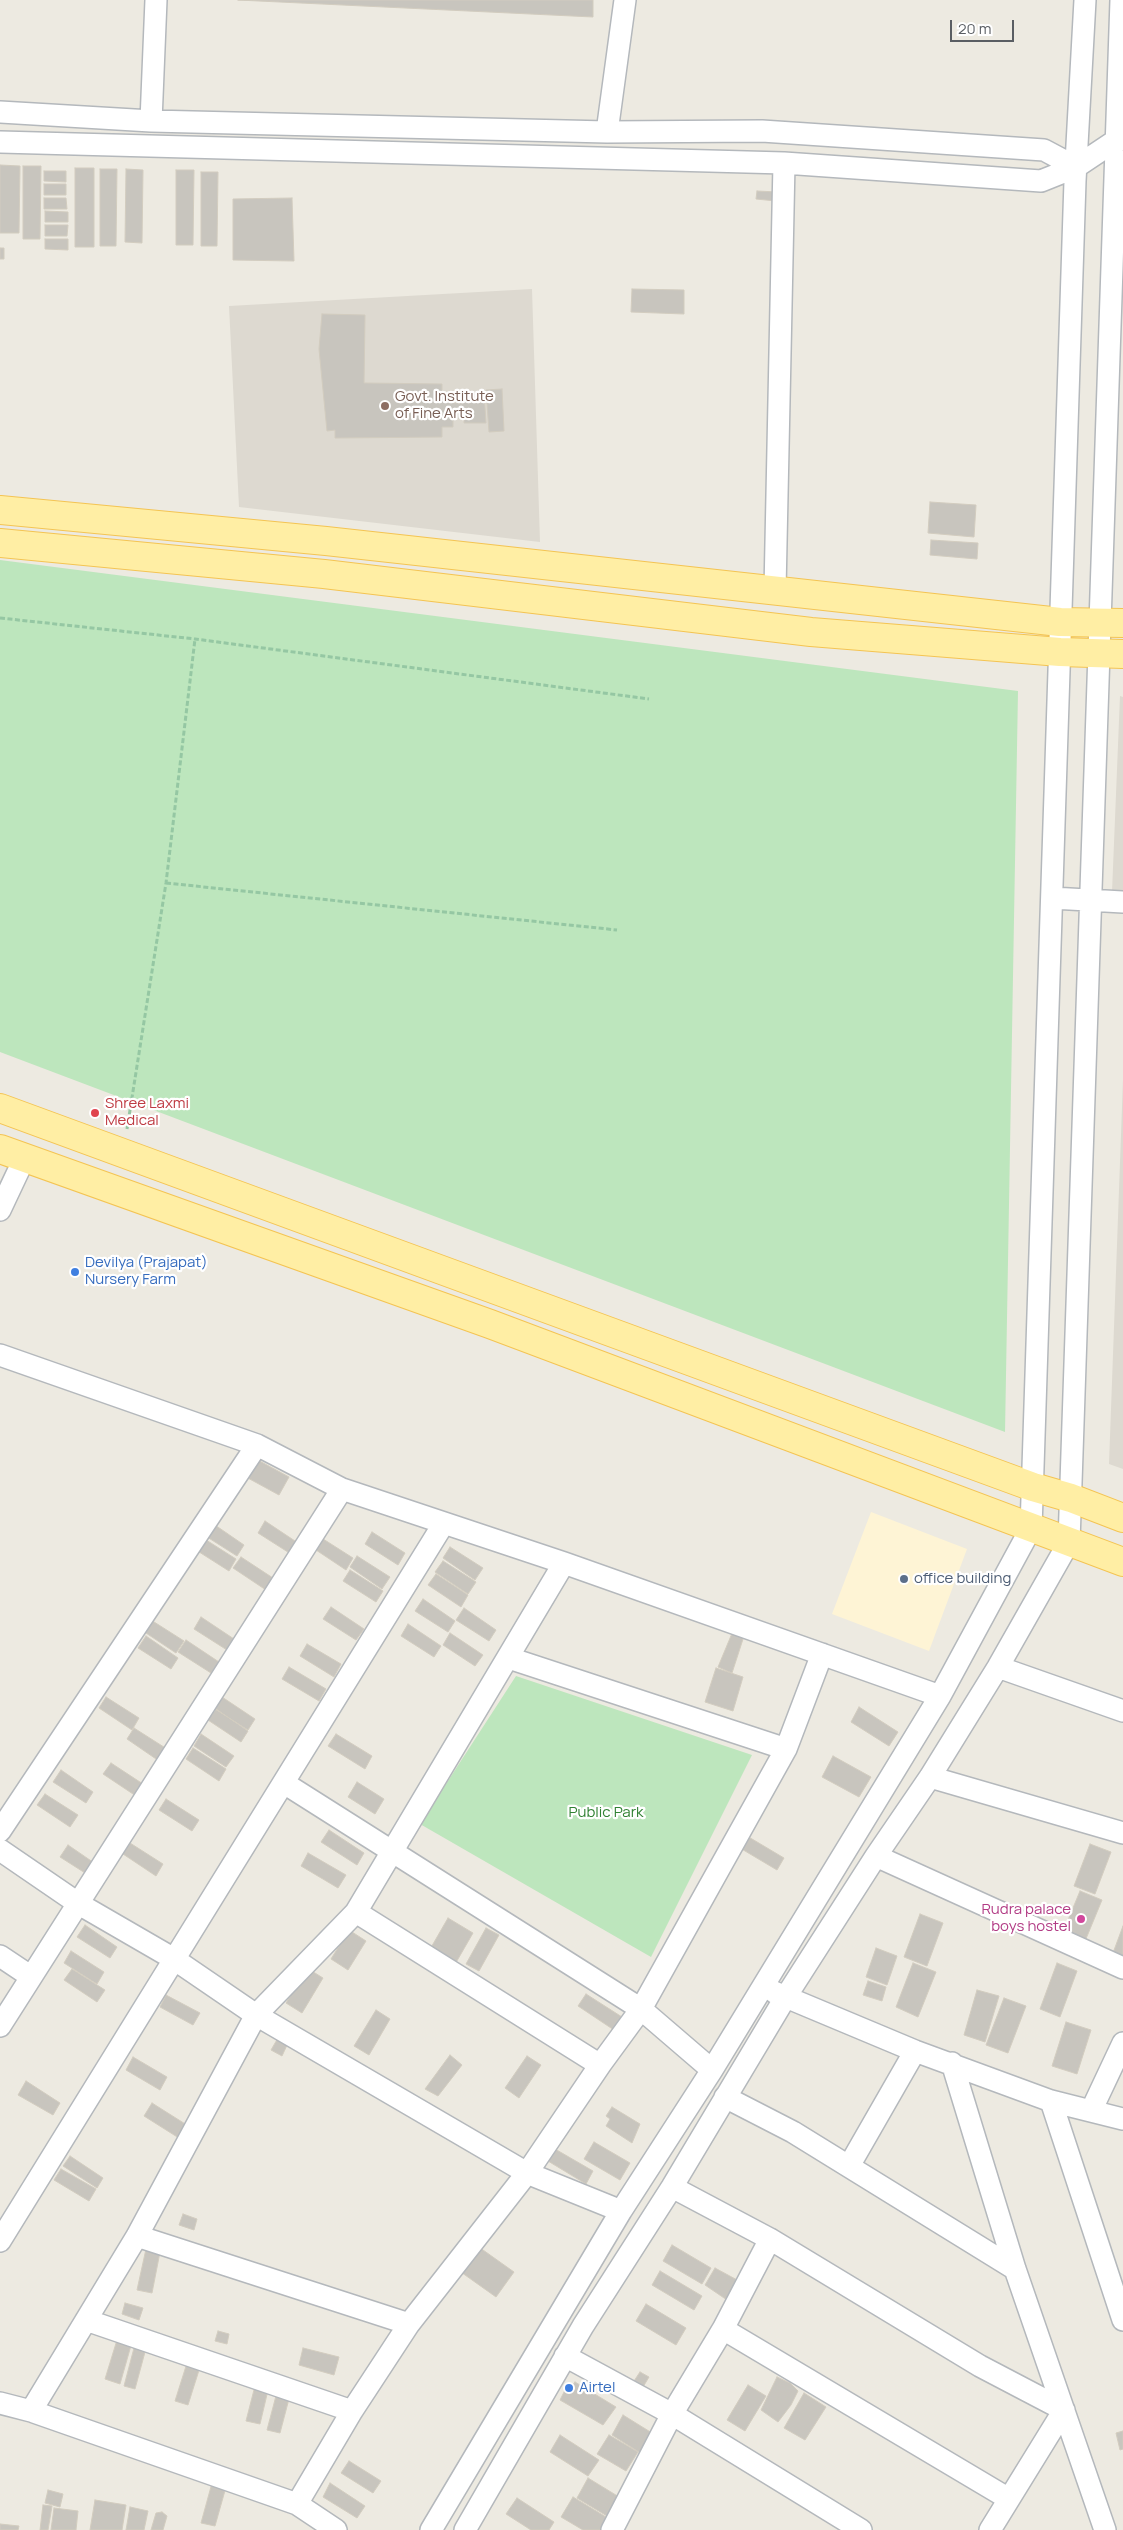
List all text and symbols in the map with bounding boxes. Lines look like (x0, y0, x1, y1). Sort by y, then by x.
scale bar (953, 10, 1017, 42)
text: 20 m (958, 18, 991, 39)
place label: Govt. Institute of Fine Arts (395, 388, 494, 423)
marker: Govt. Institute of Fine Arts (379, 400, 391, 412)
place label: Shree Laxmi Medical (105, 1095, 189, 1130)
marker: Shree Laxmi Medical (89, 1107, 101, 1119)
place label: Devilya (Prajapat) Nursery Farm (85, 1254, 208, 1289)
marker: Devilya (Prajapat) Nursery Farm (69, 1266, 81, 1278)
place label: office building (914, 1570, 1011, 1588)
marker: office building (898, 1573, 910, 1585)
park label: Public Park (568, 1804, 644, 1822)
place label: Rudra palace boys hostel (981, 1901, 1071, 1936)
marker: Rudra palace boys hostel (1075, 1913, 1087, 1925)
place label: Airtel (579, 2379, 615, 2397)
marker: Airtel (563, 2382, 575, 2394)

